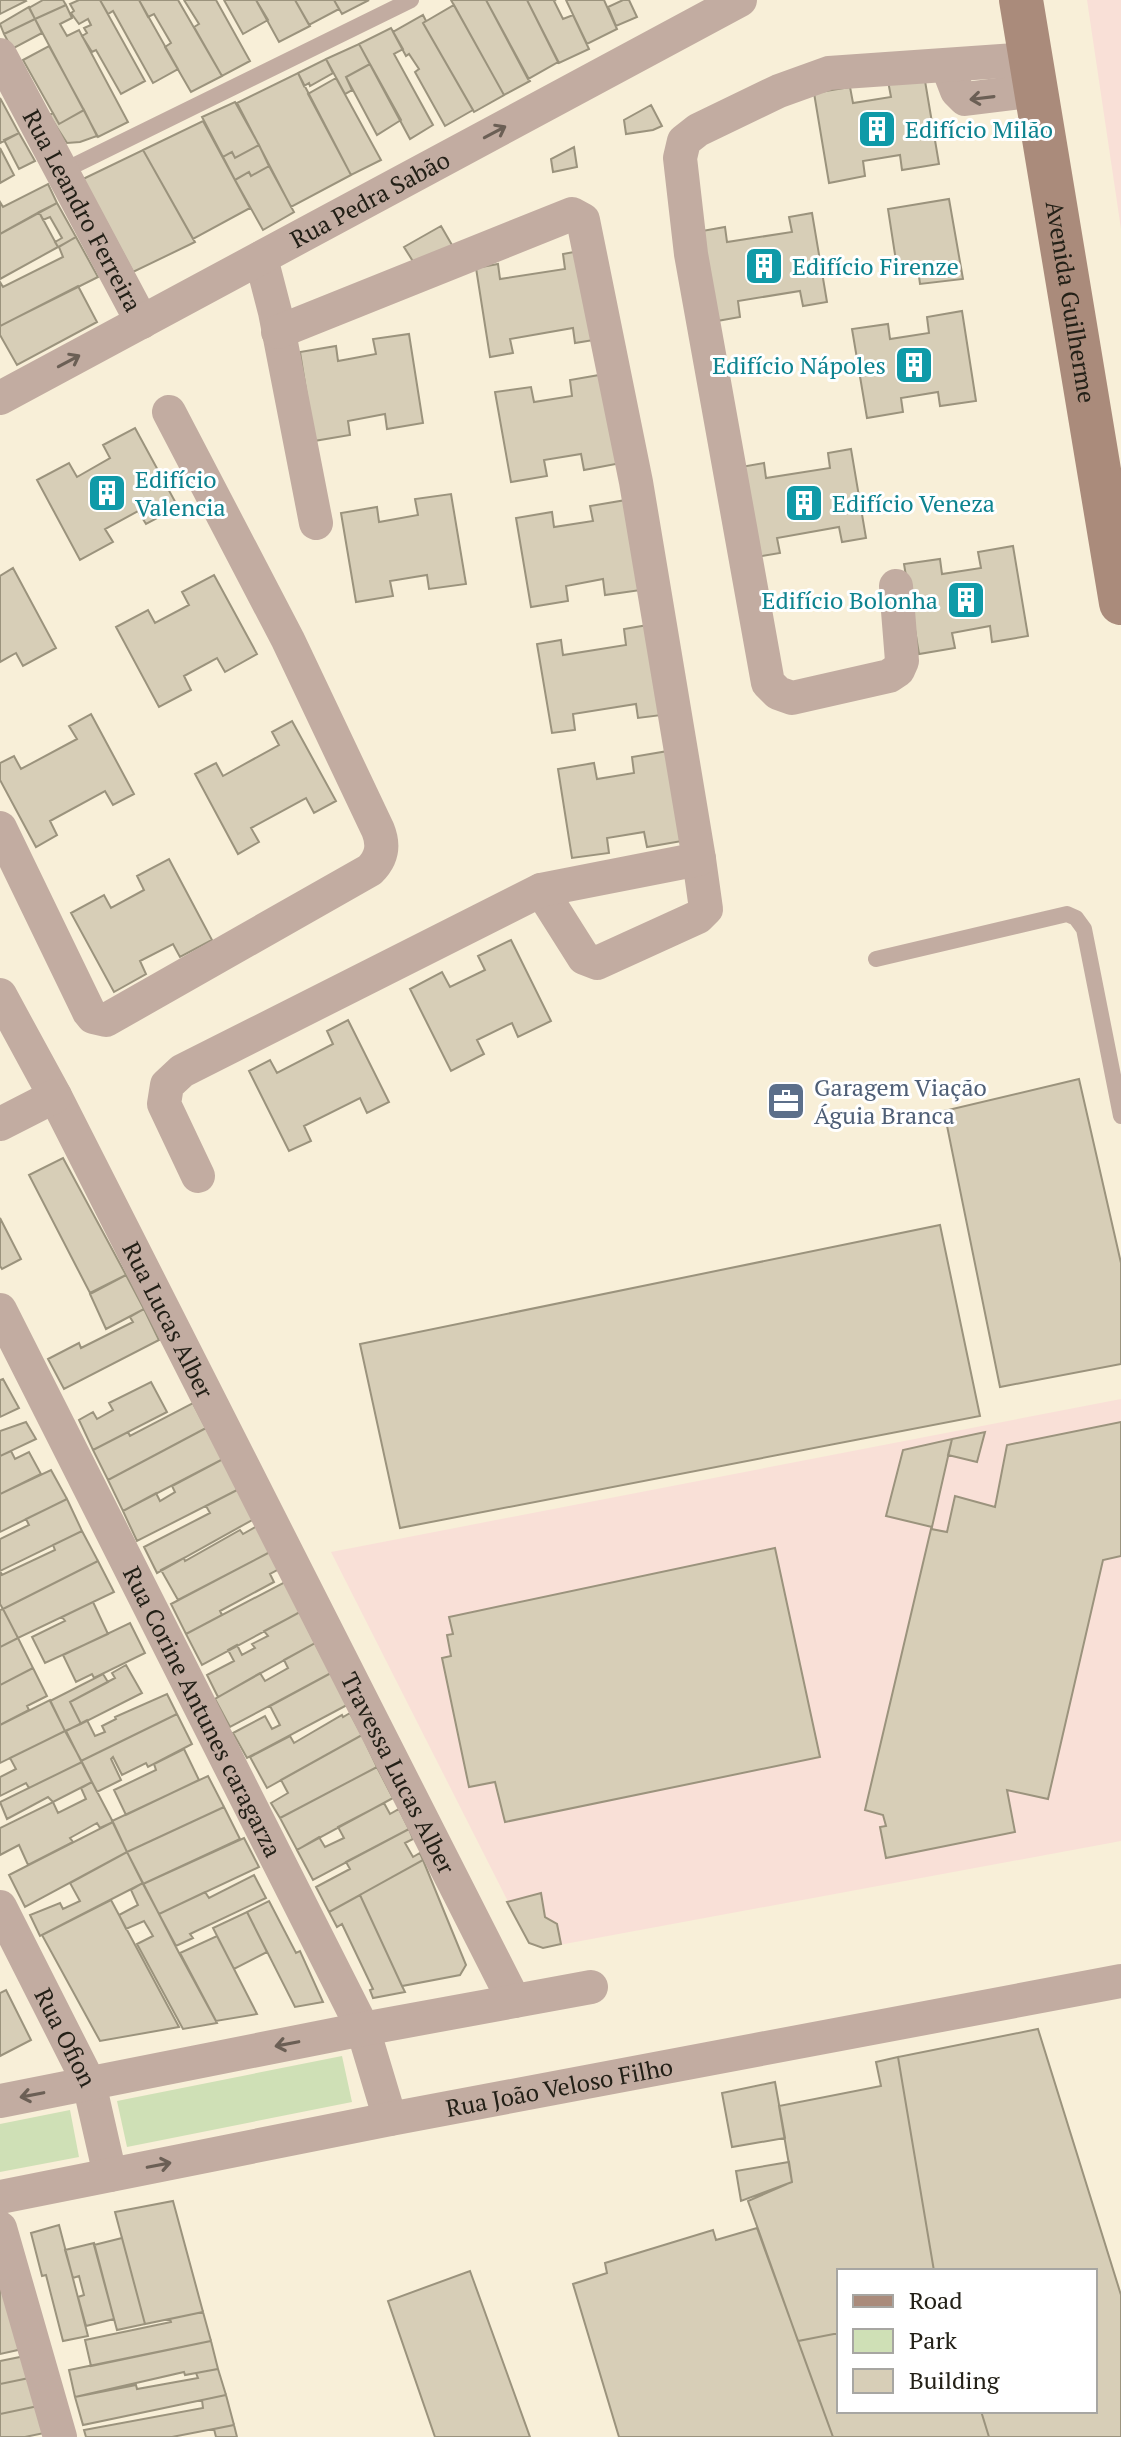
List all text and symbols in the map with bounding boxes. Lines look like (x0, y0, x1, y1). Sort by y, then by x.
one-way arrow (969, 91, 995, 106)
street label: Rua Leandro Ferreira (16, 104, 150, 317)
building icon: Edifício Milão (856, 108, 898, 150)
place label: Edifício Milão (905, 113, 1053, 145)
one-way arrow (482, 123, 506, 139)
street label: Rua Pedra Sabão (284, 143, 455, 255)
street label: Avenida Guilherme (1039, 199, 1104, 405)
building icon: Edifício Firenze (743, 245, 785, 287)
place label: Edifício Firenze (792, 250, 959, 282)
building icon: Edifício Nápoles (893, 344, 935, 386)
place label: Edifício Nápoles (712, 349, 886, 381)
one-way arrow (56, 353, 80, 369)
place label: Edifício Valencia (135, 463, 226, 523)
building icon: Edifício Valencia (86, 472, 128, 514)
building icon: Edifício Veneza (783, 482, 825, 524)
place label: Edifício Veneza (832, 487, 995, 519)
building icon: Edifício Bolonha (945, 579, 987, 621)
place label: Edifício Bolonha (762, 584, 938, 616)
place label: Garagem Viação Águia Branca (814, 1071, 987, 1131)
office icon: Garagem Viação Águia Branca (765, 1080, 807, 1122)
street label: Rua Lucas Alber (116, 1236, 222, 1404)
street label: Rua Corine Antunes caragarza (116, 1561, 290, 1863)
street label: Travessa Lucas Alber (334, 1667, 463, 1880)
street label: Rua Ofion (28, 1982, 104, 2092)
one-way arrow (274, 2037, 300, 2052)
street label: Rua João Veloso Filho (443, 2050, 675, 2124)
one-way arrow (19, 2088, 45, 2103)
one-way arrow (146, 2157, 171, 2172)
legend (837, 2269, 1097, 2413)
text: Road (909, 2284, 963, 2316)
text: Park (909, 2324, 958, 2356)
text: Building (909, 2364, 1000, 2396)

